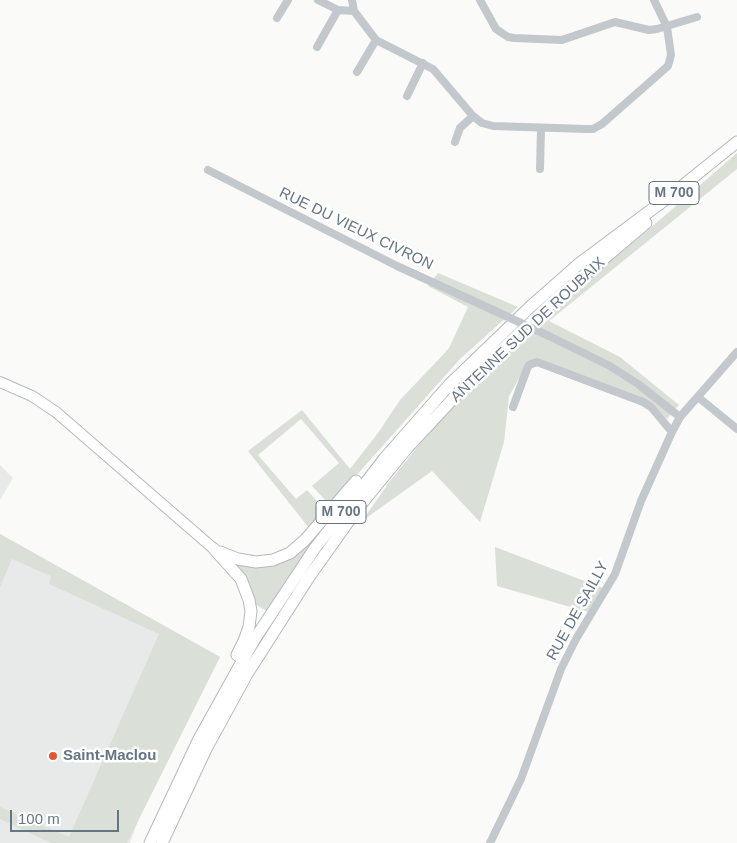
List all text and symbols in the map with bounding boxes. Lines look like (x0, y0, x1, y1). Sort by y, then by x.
road number: M 700 (649, 182, 699, 204)
street label: RUE DU VIEUX CIVRON (276, 184, 436, 274)
street label: ANTENNE SUD DE ROUBAIX (447, 254, 609, 406)
road number: M 700 (316, 501, 366, 524)
street label: RUE DE SAILLY (543, 558, 613, 664)
place label: Saint-Maclou (63, 747, 156, 765)
marker: Saint-Maclou (47, 750, 59, 762)
scale bar (12, 800, 121, 832)
text: 100 m (18, 810, 60, 827)

